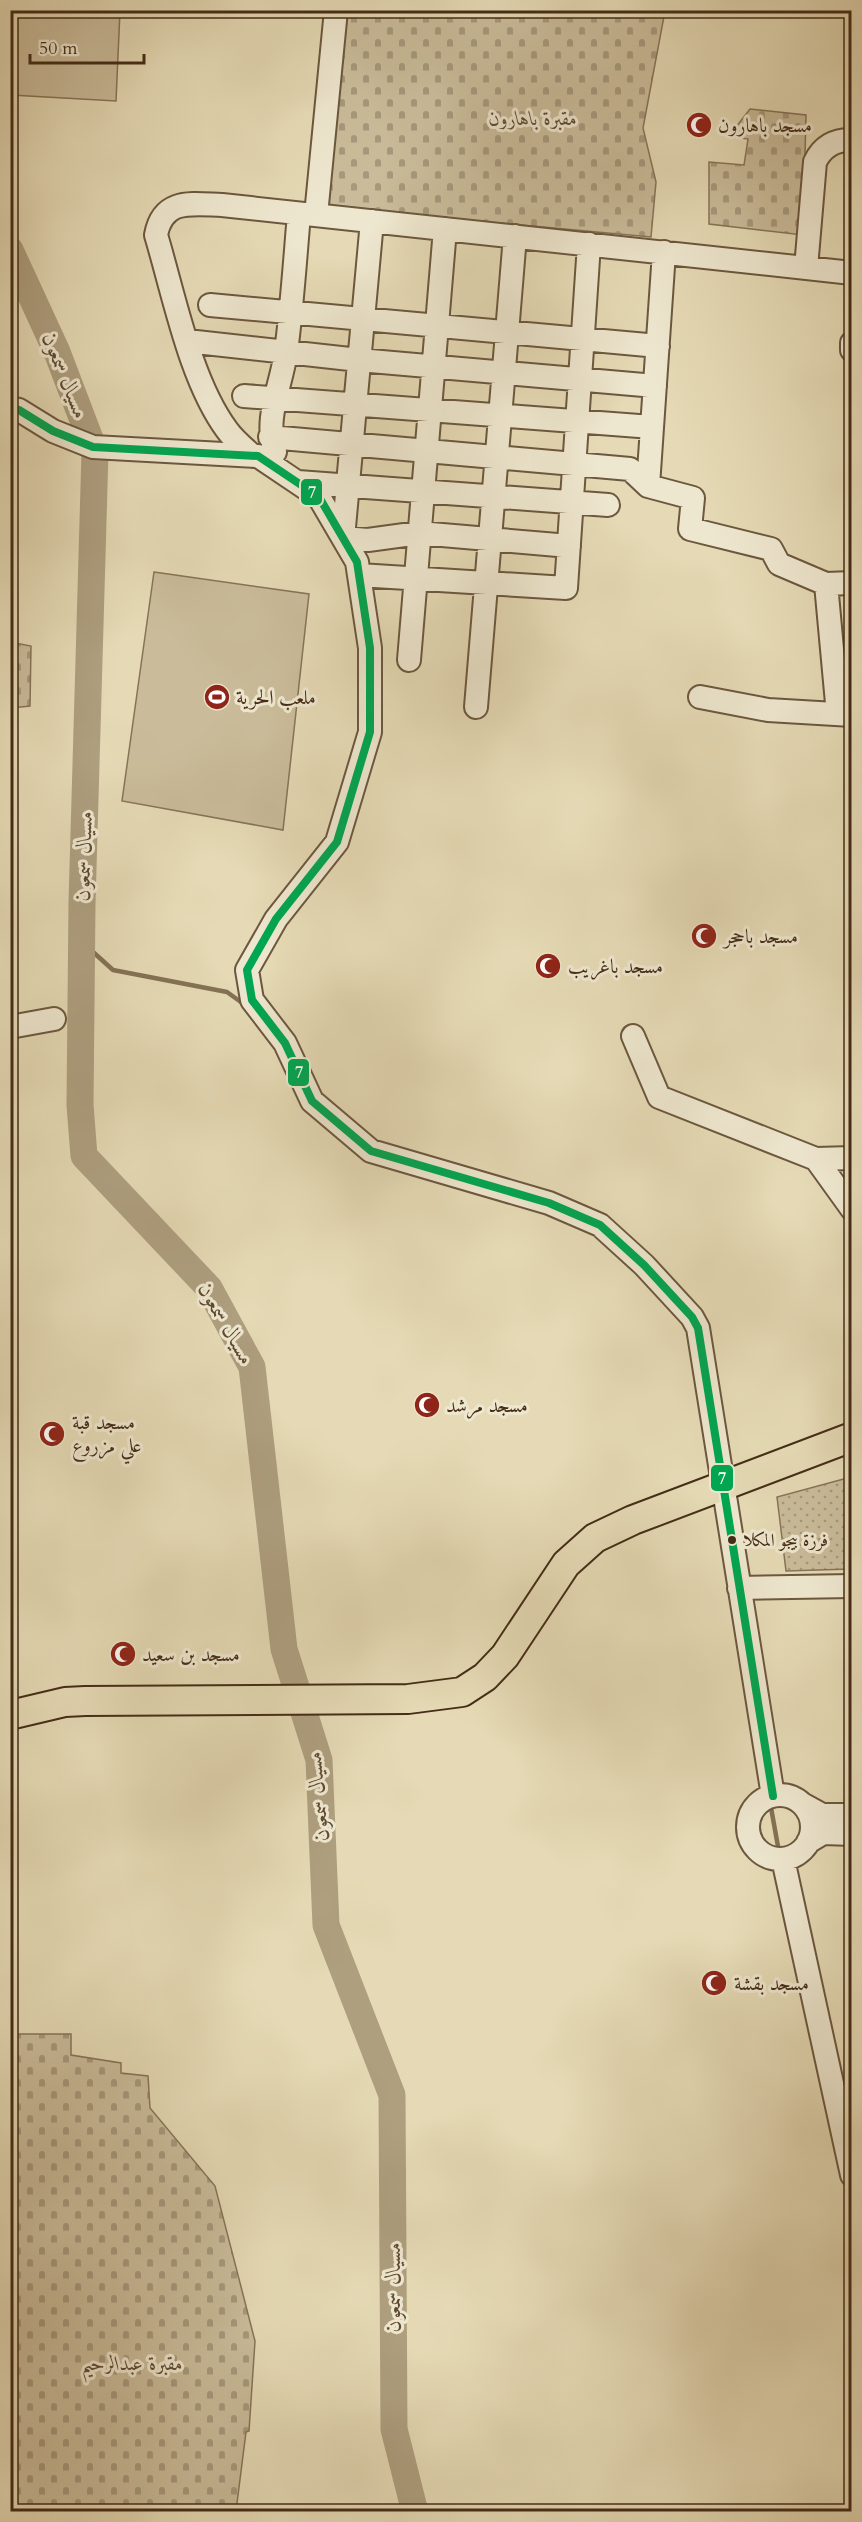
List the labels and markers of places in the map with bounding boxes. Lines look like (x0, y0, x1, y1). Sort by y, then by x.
mosque icon: مسجد باهارون (684, 110, 714, 140)
place label: مسجد باهارون (718, 112, 812, 139)
sports icon: ملعب الحرية (202, 682, 232, 712)
place label: ملعب الحرية (236, 684, 316, 711)
mosque icon: مسجد باحجر (689, 921, 719, 951)
place label: مسجد باحجر (722, 923, 798, 950)
mosque icon: مسجد باغريب (533, 951, 563, 981)
place label: مسجد باغريب (568, 953, 663, 980)
mosque icon: مسجد مرشد (412, 1390, 442, 1420)
place label: مسجد مرشد (446, 1392, 528, 1419)
place label: مسجد قبة علي مزروع (72, 1409, 142, 1465)
mosque icon: مسجد قبة علي مزروع (37, 1419, 67, 1449)
place label: فرزة بيجو المكلا (743, 1528, 828, 1553)
marker: فرزة بيجو المكلا (726, 1534, 738, 1546)
mosque icon: مسجد بن سعيد (108, 1639, 138, 1669)
place label: مسجد بن سعيد (142, 1641, 240, 1668)
mosque icon: مسجد بقشة (699, 1968, 729, 1998)
place label: مسجد بقشة (734, 1970, 809, 1997)

